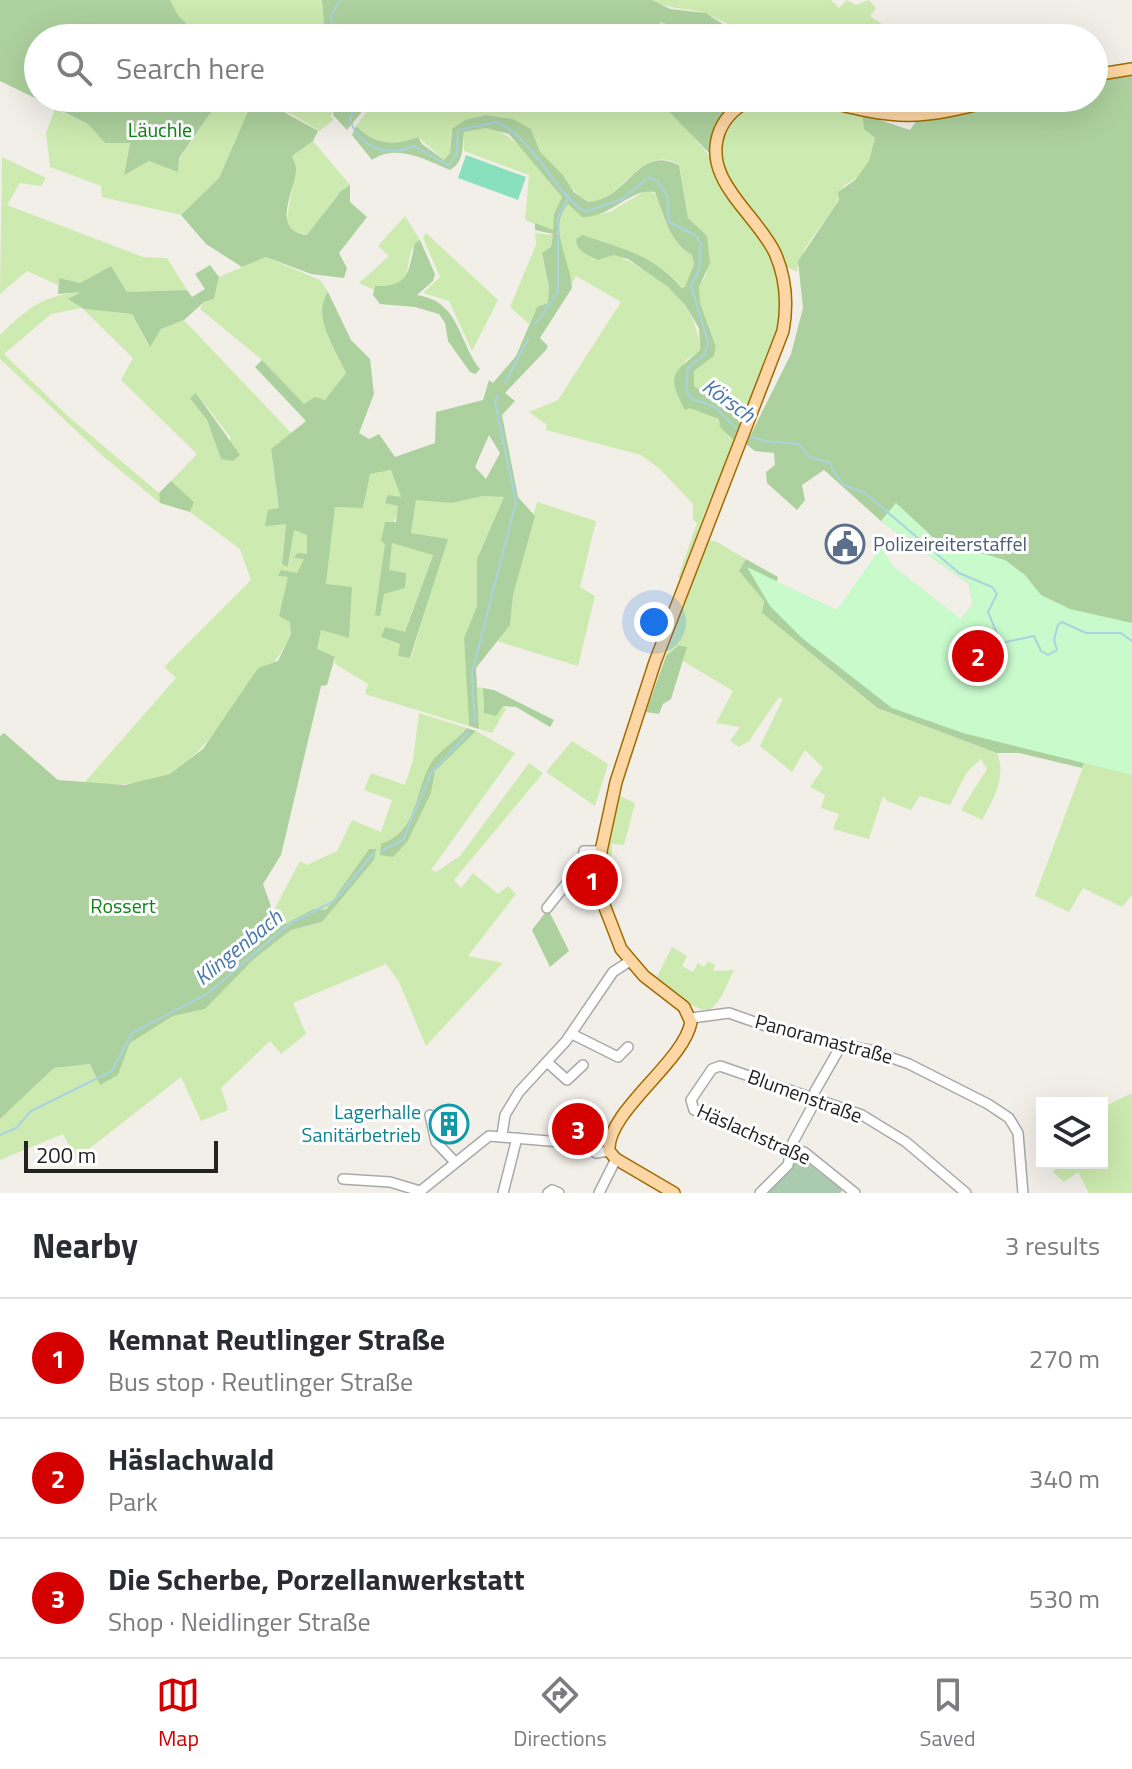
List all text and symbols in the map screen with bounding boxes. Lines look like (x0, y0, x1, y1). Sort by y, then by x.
search box (24, 24, 1108, 112)
text: Search here (116, 45, 265, 91)
icon: search (52, 46, 96, 90)
park label: Läuchle (128, 114, 192, 145)
water label: Körsch (695, 369, 763, 431)
public building icon: Polizeireiterstaffel (824, 523, 866, 565)
place label: Polizeireiterstaffel (873, 528, 1027, 559)
your location (634, 602, 674, 642)
pin: 2 (952, 626, 1004, 686)
pin: 1 (566, 850, 618, 910)
park label: Rossert (90, 890, 156, 921)
water label: Klingenbach (187, 900, 290, 993)
street label: Panoramastraße (752, 1005, 897, 1072)
street label: Blumenstraße (744, 1060, 867, 1131)
street label: Häslachstraße (692, 1095, 816, 1172)
place label: Lagerhalle Sanitärbetrieb (302, 1096, 421, 1150)
map controls (1036, 1097, 1108, 1169)
button: layers (1036, 1097, 1108, 1169)
pin: 3 (552, 1099, 604, 1159)
building icon: Lagerhalle Sanitärbetrieb (428, 1103, 470, 1145)
scale bar (24, 1137, 218, 1173)
text: 200 m (36, 1138, 96, 1172)
text: Nearby (32, 1219, 138, 1271)
text: 3 results (1005, 1226, 1100, 1265)
text: Kemnat Reutlinger Straße (108, 1316, 445, 1362)
text: 1 (51, 1339, 65, 1378)
text: 270 m (1029, 1339, 1100, 1378)
text: Bus stop · Reutlinger Straße (108, 1362, 413, 1401)
text: Häslachwald (108, 1436, 274, 1482)
text: 2 (51, 1459, 65, 1498)
text: 340 m (1029, 1459, 1100, 1498)
text: Park (108, 1482, 158, 1521)
text: Die Scherbe, Porzellanwerkstatt (108, 1556, 525, 1602)
text: 3 (51, 1579, 65, 1618)
text: 530 m (1029, 1579, 1100, 1618)
text: Shop · Neidlinger Straße (108, 1602, 371, 1641)
tab: Map (156, 1673, 200, 1755)
tab: Directions (513, 1673, 607, 1755)
tab: Saved (920, 1673, 976, 1755)

